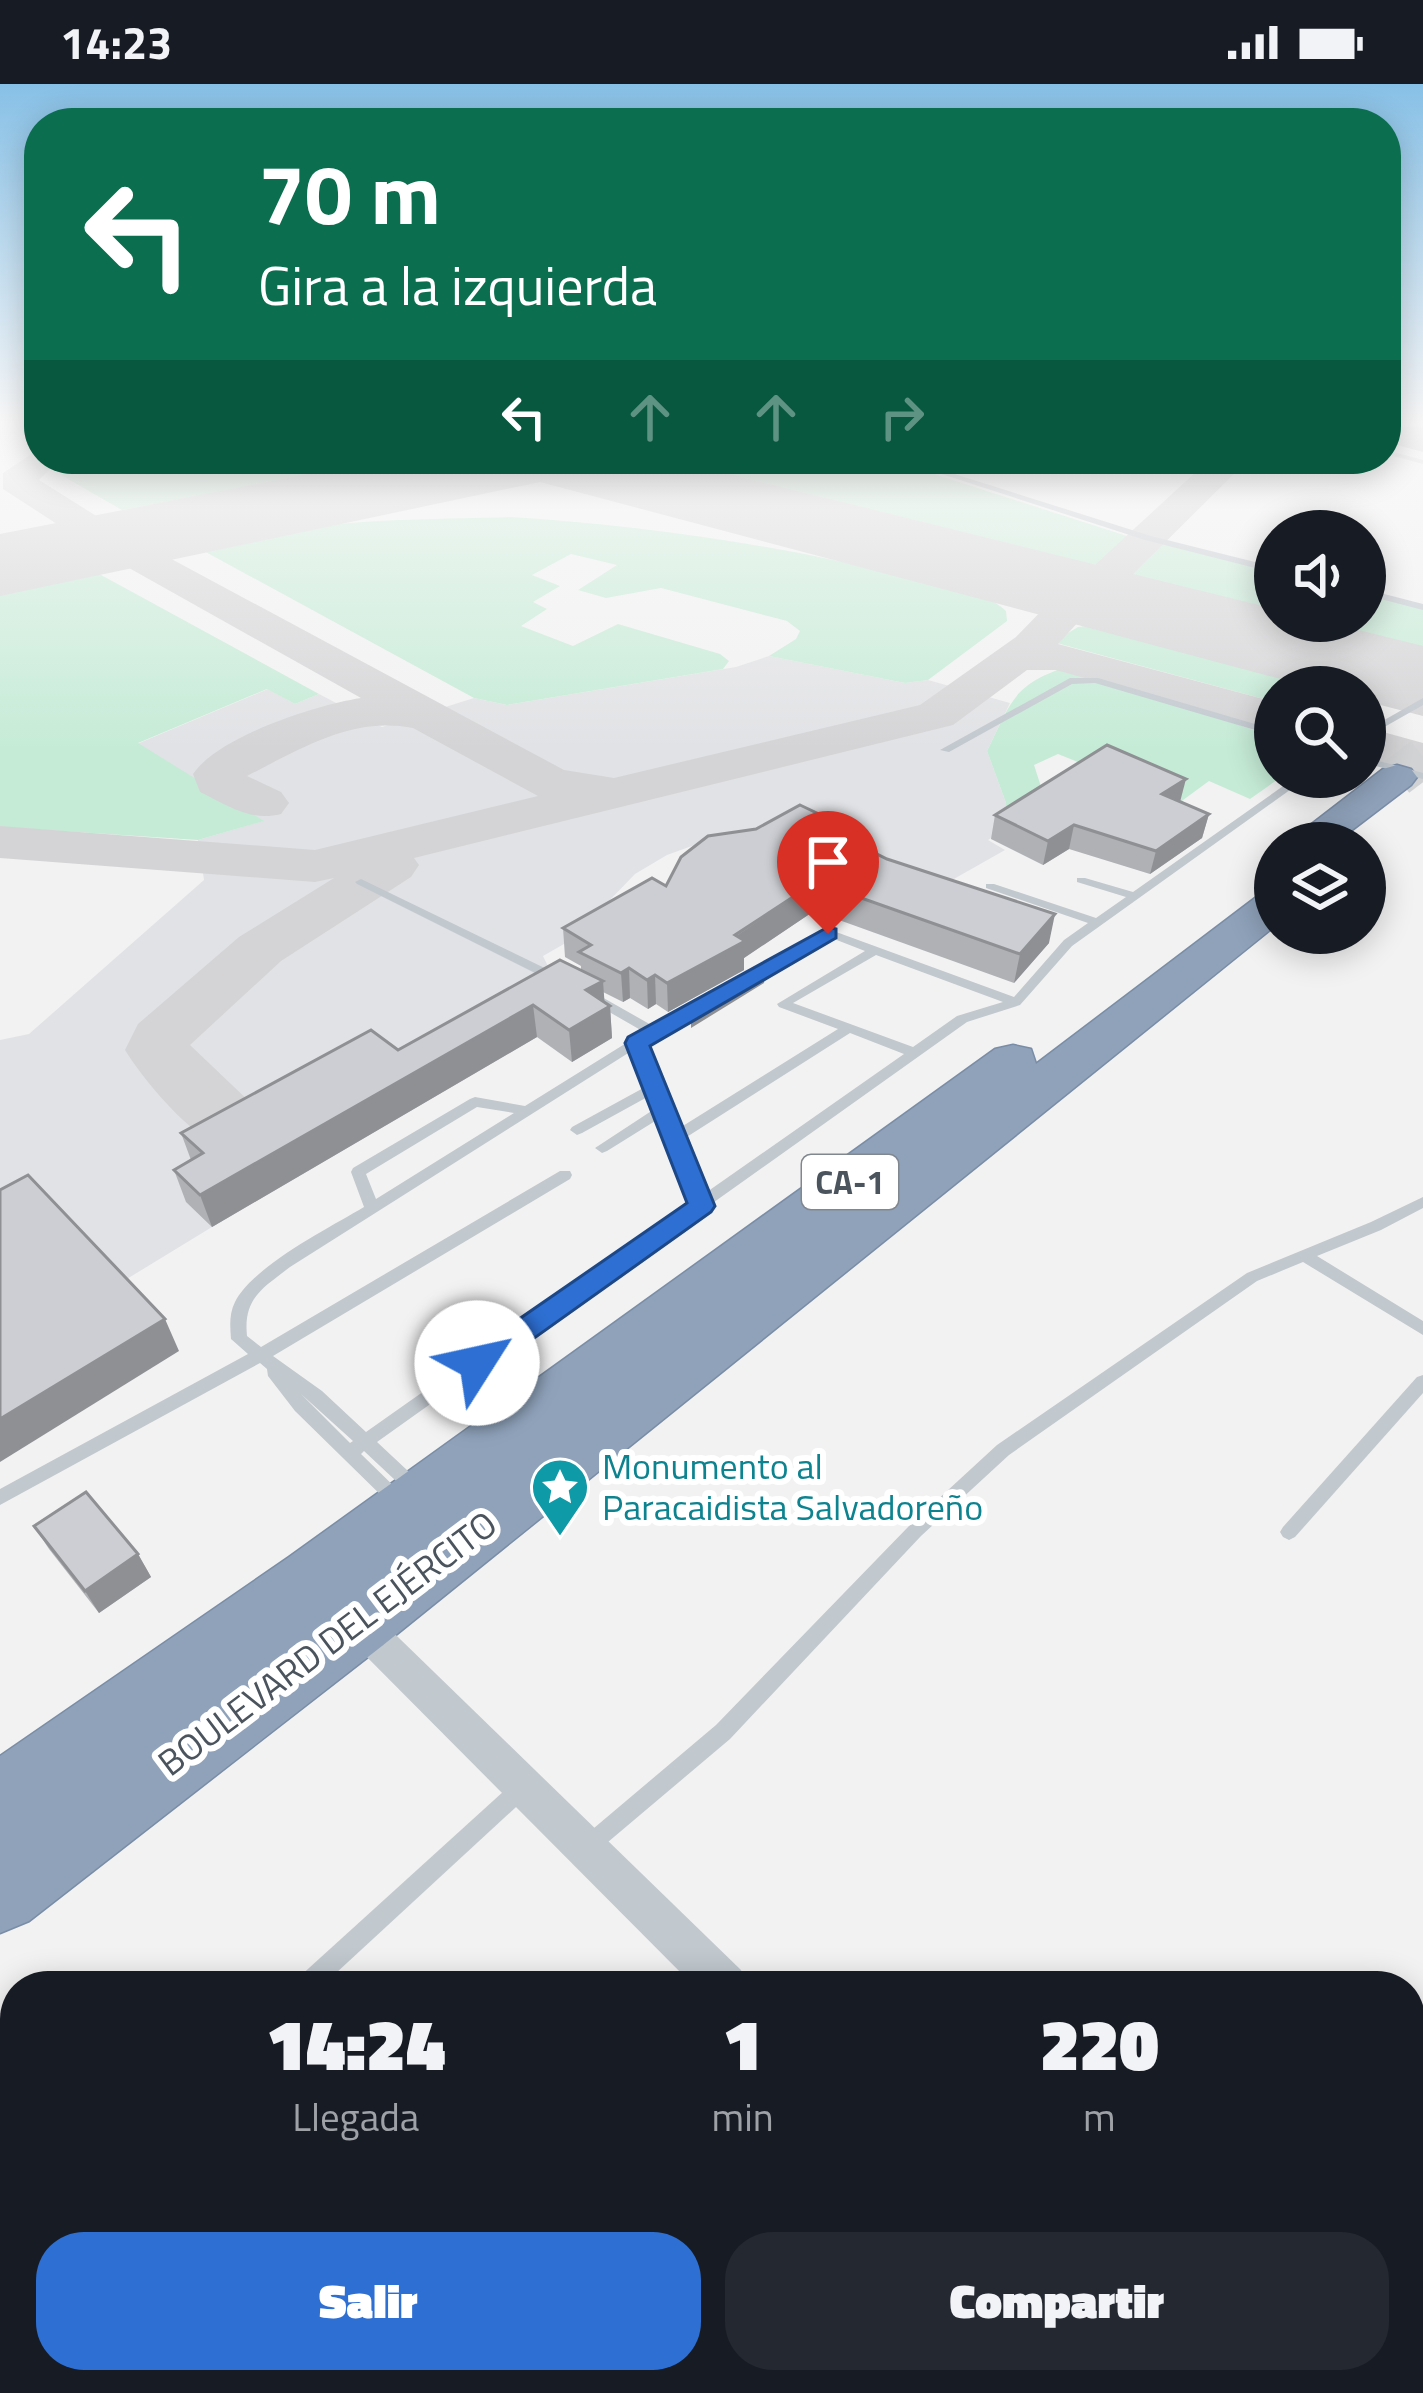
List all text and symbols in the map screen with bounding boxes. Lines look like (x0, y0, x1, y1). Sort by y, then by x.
text: 14:23 (60, 8, 172, 76)
text: 70 m (258, 129, 441, 257)
icon: left (60, 156, 216, 312)
text: Gira a la izquierda (258, 244, 657, 326)
icon: left (491, 384, 557, 450)
icon: ahead (617, 384, 683, 450)
icon: ahead (743, 384, 809, 450)
icon: right (869, 384, 935, 450)
map controls (1254, 510, 1386, 954)
button: sound (1254, 510, 1386, 642)
button: search (1254, 666, 1386, 798)
pin (777, 811, 879, 934)
button: layers (1254, 822, 1386, 954)
icon: arrive (795, 829, 861, 895)
road number: CA-1 (802, 1155, 898, 1209)
position arrow (414, 1300, 540, 1426)
place label: Monumento al Paracaidista Salvadoreño (602, 1438, 983, 1534)
place icon: Monumento al Paracaidista Salvadoreño (529, 1456, 591, 1538)
street label: BOULEVARD DEL EJÉRCITO (146, 1497, 508, 1789)
text: 14:24 (266, 1988, 445, 2098)
text: 1 (723, 1988, 762, 2098)
text: 220 (1040, 1988, 1159, 2098)
text: Llegada (292, 2087, 419, 2146)
text: min (712, 2087, 774, 2146)
text: m (1083, 2087, 1116, 2146)
button: Salir (36, 2232, 701, 2370)
button: Compartir (725, 2232, 1389, 2370)

